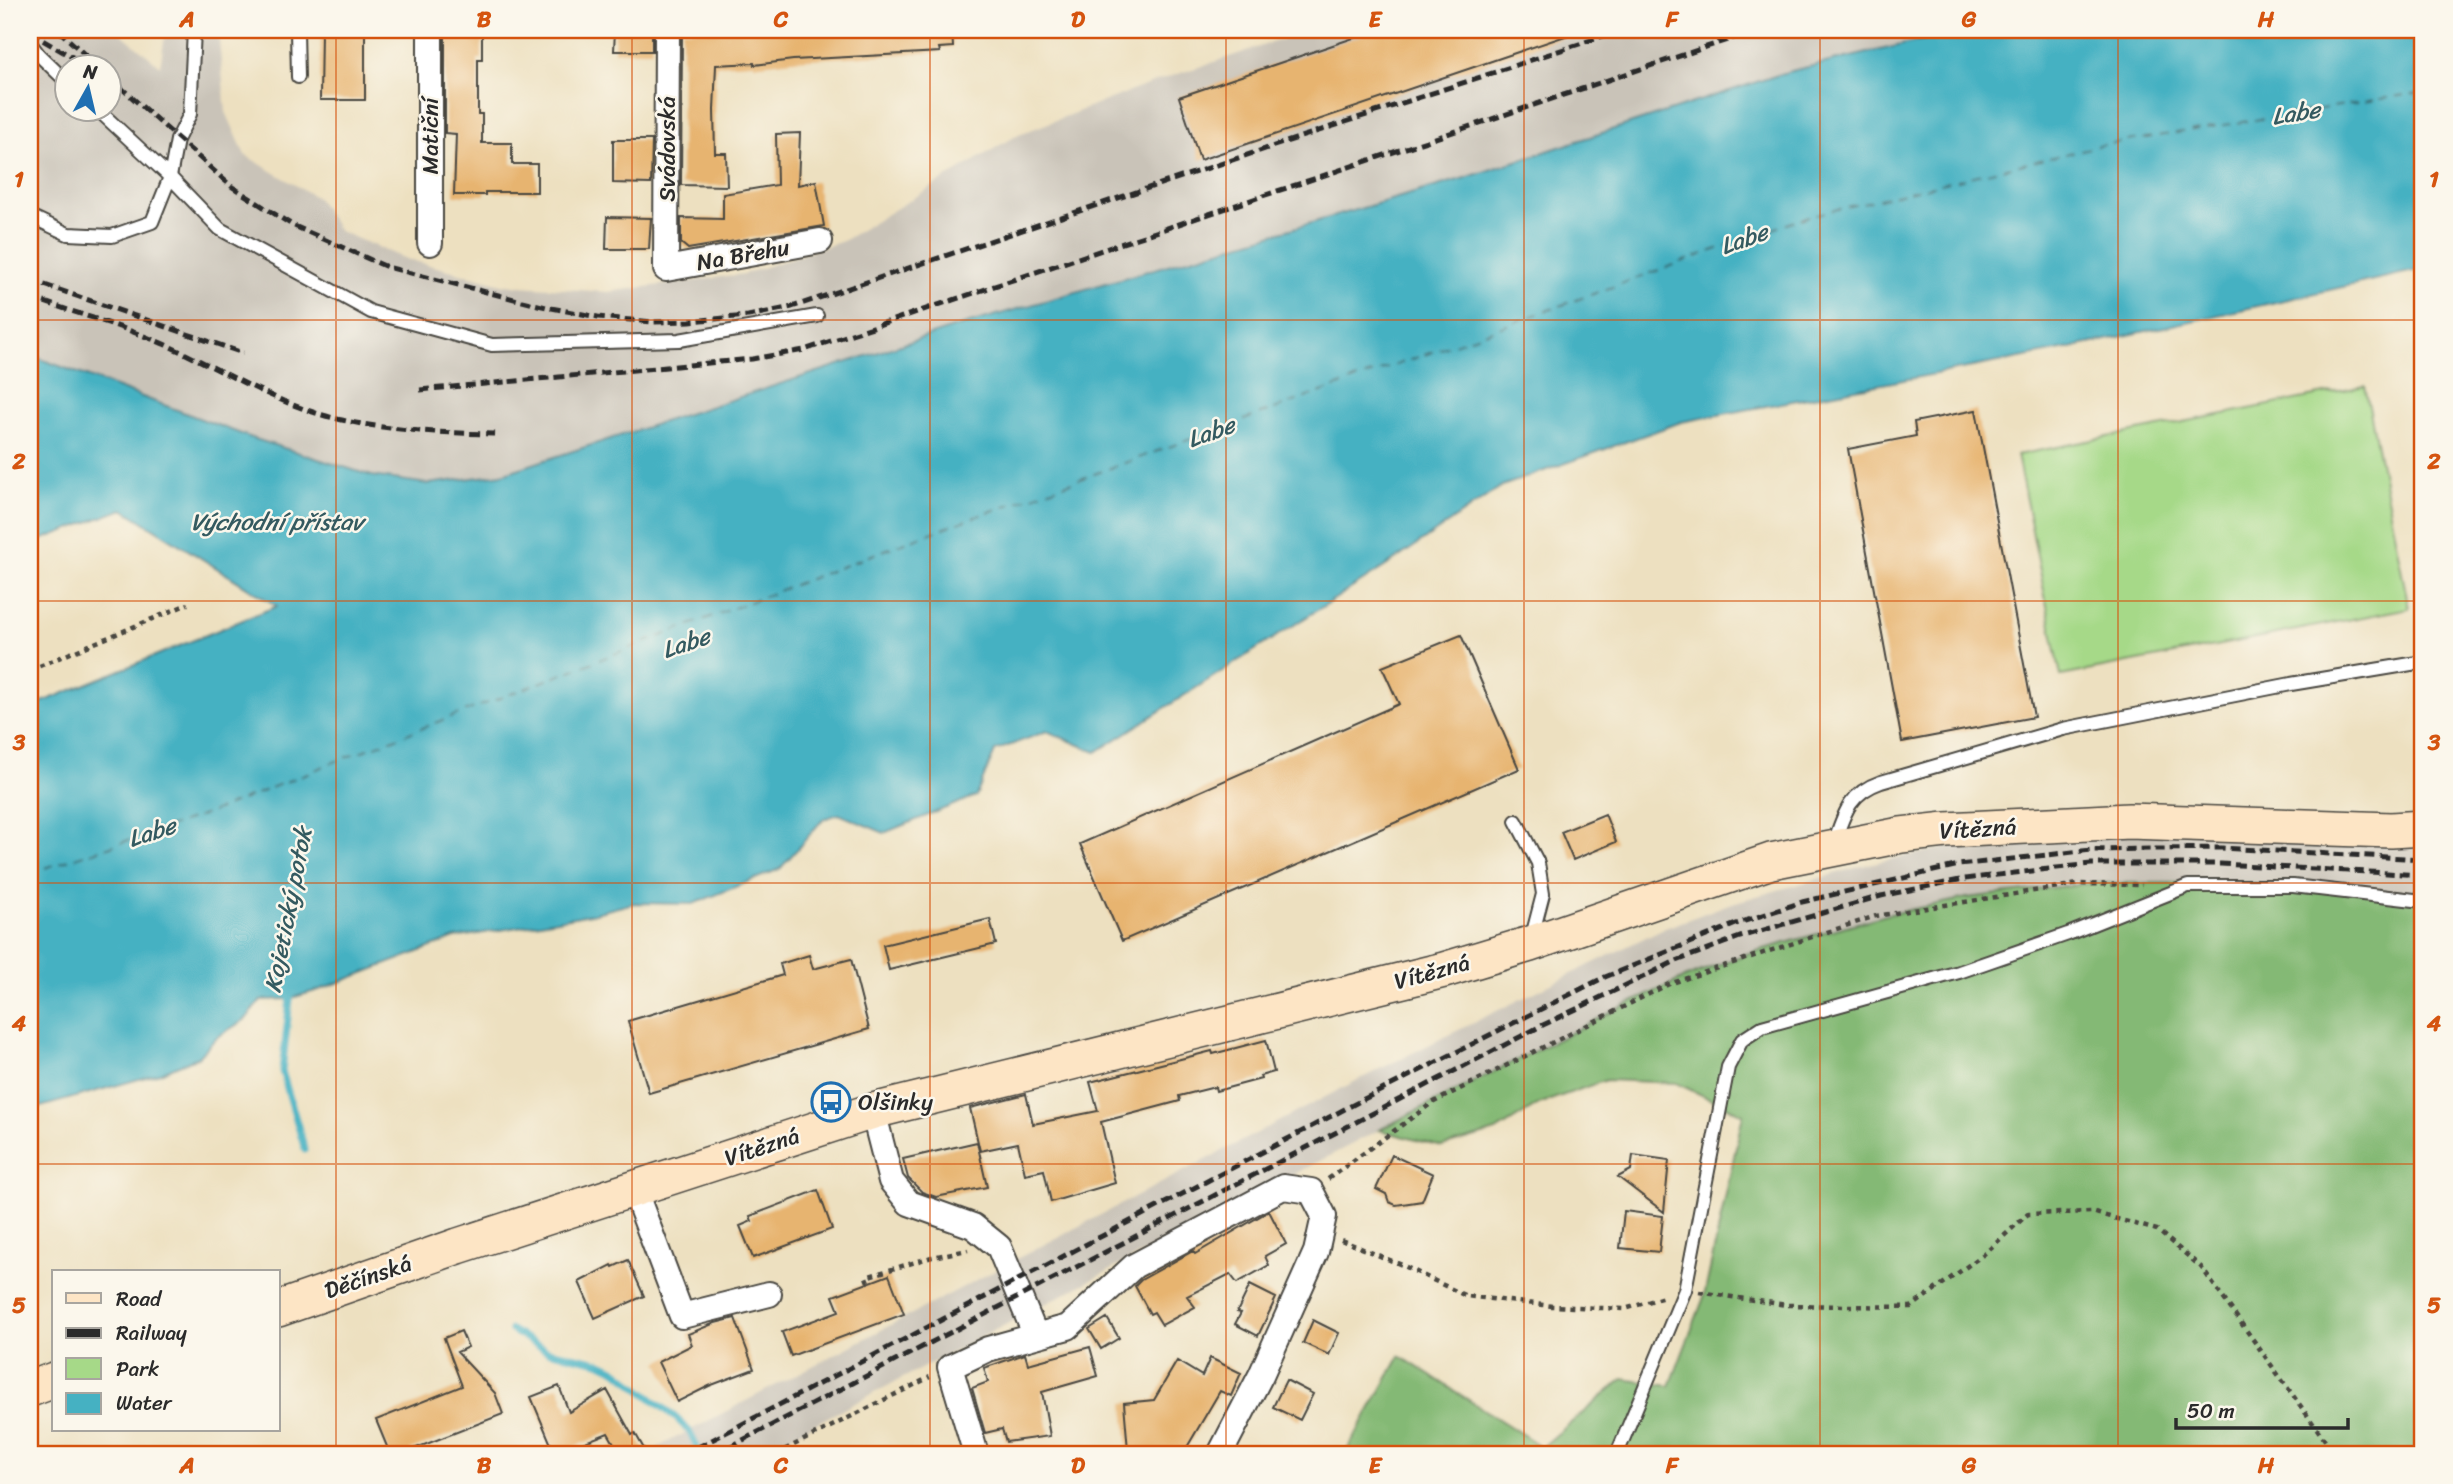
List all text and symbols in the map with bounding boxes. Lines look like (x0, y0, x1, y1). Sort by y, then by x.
text: A (178, 0, 195, 40)
text: B (477, 0, 492, 40)
text: C (773, 0, 789, 40)
text: D (1071, 0, 1086, 40)
text: E (1369, 0, 1384, 40)
text: F (1665, 0, 1680, 40)
text: G (1961, 0, 1977, 40)
text: H (2257, 0, 2275, 40)
north arrow (52, 52, 122, 122)
text: N (80, 54, 100, 89)
water label: Labe (2269, 88, 2326, 138)
street label: Matiční (410, 95, 451, 174)
street label: Svádovská (647, 96, 688, 202)
text: 1 (14, 159, 24, 200)
text: 1 (2429, 159, 2439, 200)
water label: Labe (1714, 210, 1777, 267)
street label: Na Břehu (693, 227, 793, 283)
water label: Labe (1181, 403, 1244, 460)
text: 2 (11, 441, 26, 482)
text: 2 (2426, 441, 2441, 482)
water label: Východní přístav (191, 501, 367, 543)
water label: Labe (656, 614, 718, 671)
text: 3 (12, 722, 26, 763)
text: 3 (2427, 722, 2441, 763)
water label: Labe (122, 804, 184, 859)
street label: Vítězná (1939, 807, 2017, 851)
water label: Kojetický potok (251, 821, 325, 996)
street label: Vítězná (1390, 942, 1474, 1002)
text: 4 (11, 1003, 27, 1044)
text: 4 (2426, 1003, 2442, 1044)
bus stop icon: Olšinky (810, 1081, 852, 1123)
place label: Olšinky (858, 1082, 933, 1123)
street label: Vítězná (719, 1116, 805, 1178)
street label: Děčínská (319, 1243, 417, 1311)
legend (52, 1270, 280, 1432)
text: Road (116, 1280, 163, 1318)
text: 5 (12, 1285, 26, 1326)
text: 5 (2427, 1285, 2441, 1326)
text: Railway (116, 1314, 187, 1352)
text: Park (116, 1350, 159, 1388)
text: Water (116, 1384, 173, 1422)
scale bar (2176, 1386, 2348, 1430)
text: 50 m (2187, 1392, 2235, 1430)
text: A (178, 1445, 195, 1484)
text: B (477, 1445, 492, 1484)
text: C (773, 1445, 789, 1484)
text: D (1071, 1445, 1086, 1484)
text: E (1369, 1445, 1384, 1484)
text: F (1665, 1445, 1680, 1484)
text: G (1961, 1445, 1977, 1484)
text: H (2257, 1445, 2275, 1484)

